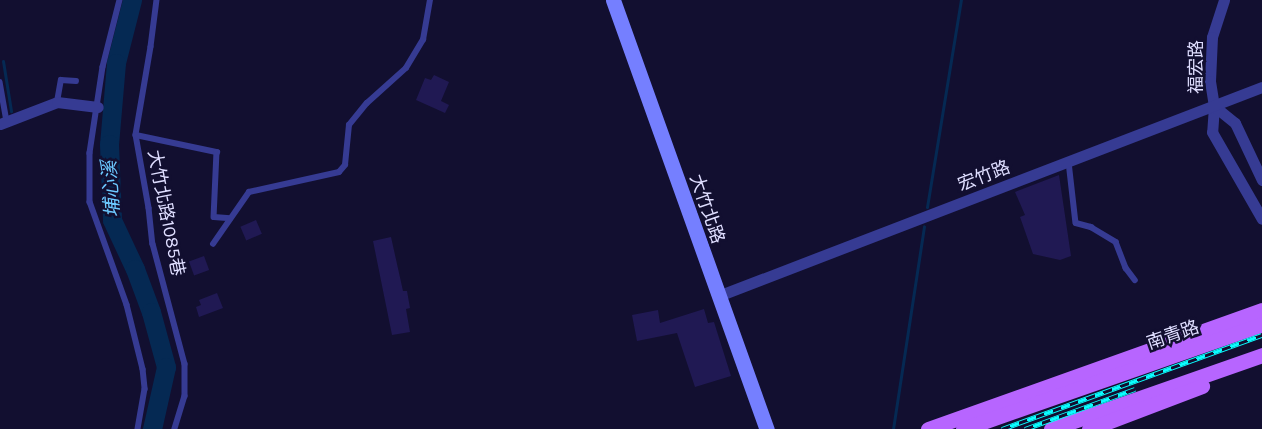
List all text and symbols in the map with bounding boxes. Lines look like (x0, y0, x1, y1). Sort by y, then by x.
street label: 福宏路 (1185, 40, 1207, 94)
street label: 大竹北路1085巷 (143, 148, 189, 278)
street label: 宏竹路 (955, 156, 1013, 196)
water label: 埔心溪 (99, 160, 125, 218)
street label: 大竹北路 (685, 171, 729, 247)
street label: 南青路 (1144, 316, 1202, 354)

